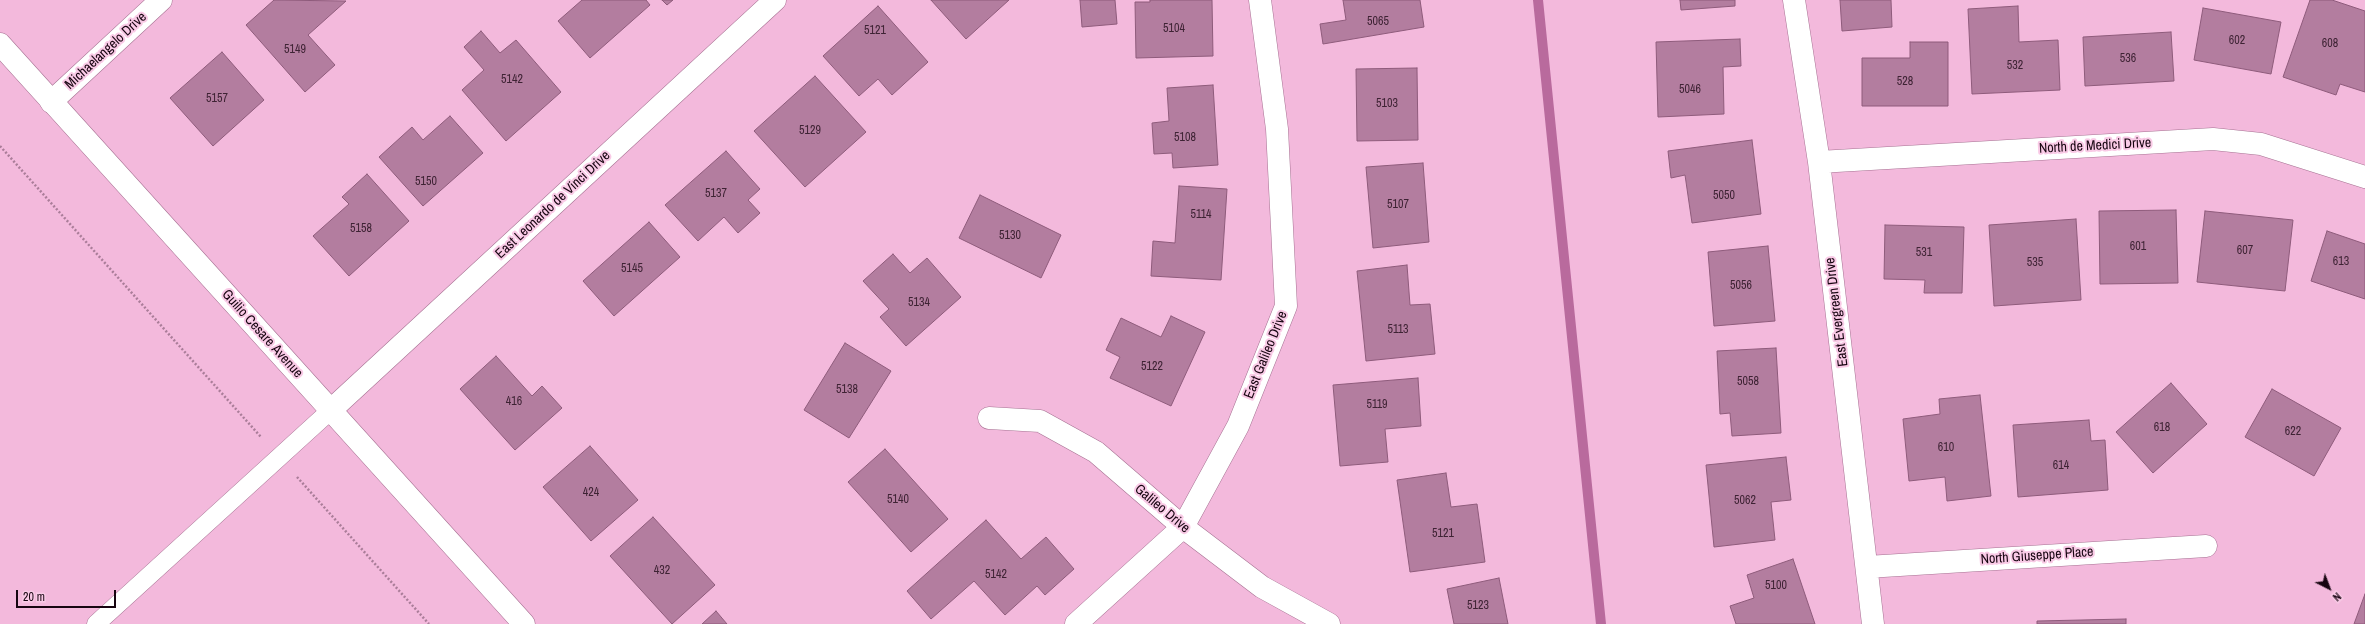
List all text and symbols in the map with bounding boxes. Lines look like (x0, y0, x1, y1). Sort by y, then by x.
street label: Michaelangelo Drive (62, 9, 150, 93)
house number: 5065 (1367, 15, 1389, 29)
house number: 5104 (1163, 22, 1185, 36)
house number: 5121 (864, 24, 886, 38)
house number: 602 (2229, 34, 2245, 48)
house number: 608 (2322, 37, 2338, 51)
house number: 5149 (284, 43, 306, 57)
house number: 536 (2120, 52, 2136, 66)
house number: 532 (2007, 59, 2023, 73)
house number: 5142 (501, 73, 523, 87)
house number: 528 (1897, 75, 1913, 89)
house number: 5046 (1679, 83, 1701, 97)
house number: 5157 (206, 92, 228, 106)
house number: 5103 (1376, 97, 1398, 111)
house number: 5129 (799, 124, 821, 138)
house number: 5108 (1174, 131, 1196, 145)
street label: North de Medici Drive (2038, 135, 2152, 157)
street label: East Leonardo de Vinci Drive (492, 148, 614, 262)
house number: 5150 (415, 175, 437, 189)
house number: 5137 (705, 187, 727, 201)
house number: 5050 (1713, 189, 1735, 203)
house number: 5107 (1387, 198, 1409, 212)
house number: 5114 (1190, 208, 1212, 222)
house number: 5158 (350, 222, 372, 236)
house number: 5130 (999, 229, 1021, 243)
house number: 601 (2130, 240, 2146, 254)
house number: 607 (2237, 244, 2253, 258)
house number: 531 (1916, 246, 1932, 260)
house number: 613 (2333, 255, 2349, 269)
house number: 535 (2027, 256, 2043, 270)
street label: East Evergreen Drive (1822, 257, 1852, 367)
house number: 5145 (621, 262, 643, 276)
house number: 5056 (1730, 279, 1752, 293)
street label: Guilio Cesare Avenue (218, 286, 306, 382)
house number: 5134 (908, 296, 930, 310)
street label: East Galileo Drive (1241, 309, 1291, 401)
house number: 5113 (1387, 323, 1409, 337)
house number: 5122 (1141, 360, 1163, 374)
house number: 5058 (1737, 375, 1759, 389)
house number: 5138 (836, 383, 858, 397)
house number: 416 (506, 395, 522, 409)
house number: 5119 (1366, 398, 1388, 412)
house number: 618 (2154, 421, 2170, 435)
house number: 622 (2285, 425, 2301, 439)
house number: 610 (1938, 441, 1954, 455)
house number: 614 (2053, 459, 2069, 473)
street label: Galileo Drive (1131, 481, 1193, 537)
house number: 424 (583, 486, 599, 500)
house number: 5140 (887, 493, 909, 507)
house number: 5062 (1734, 494, 1756, 508)
house number: 5121 (1432, 527, 1454, 541)
street label: North Giuseppe Place (1980, 544, 2094, 568)
house number: 432 (654, 564, 670, 578)
house number: 5142 (985, 568, 1007, 582)
north arrow (2309, 568, 2349, 608)
house number: 5100 (1765, 579, 1787, 593)
scale bar (18, 582, 118, 608)
text: 20 m (23, 589, 45, 605)
text: N (2330, 590, 2344, 604)
house number: 5123 (1467, 599, 1489, 613)

